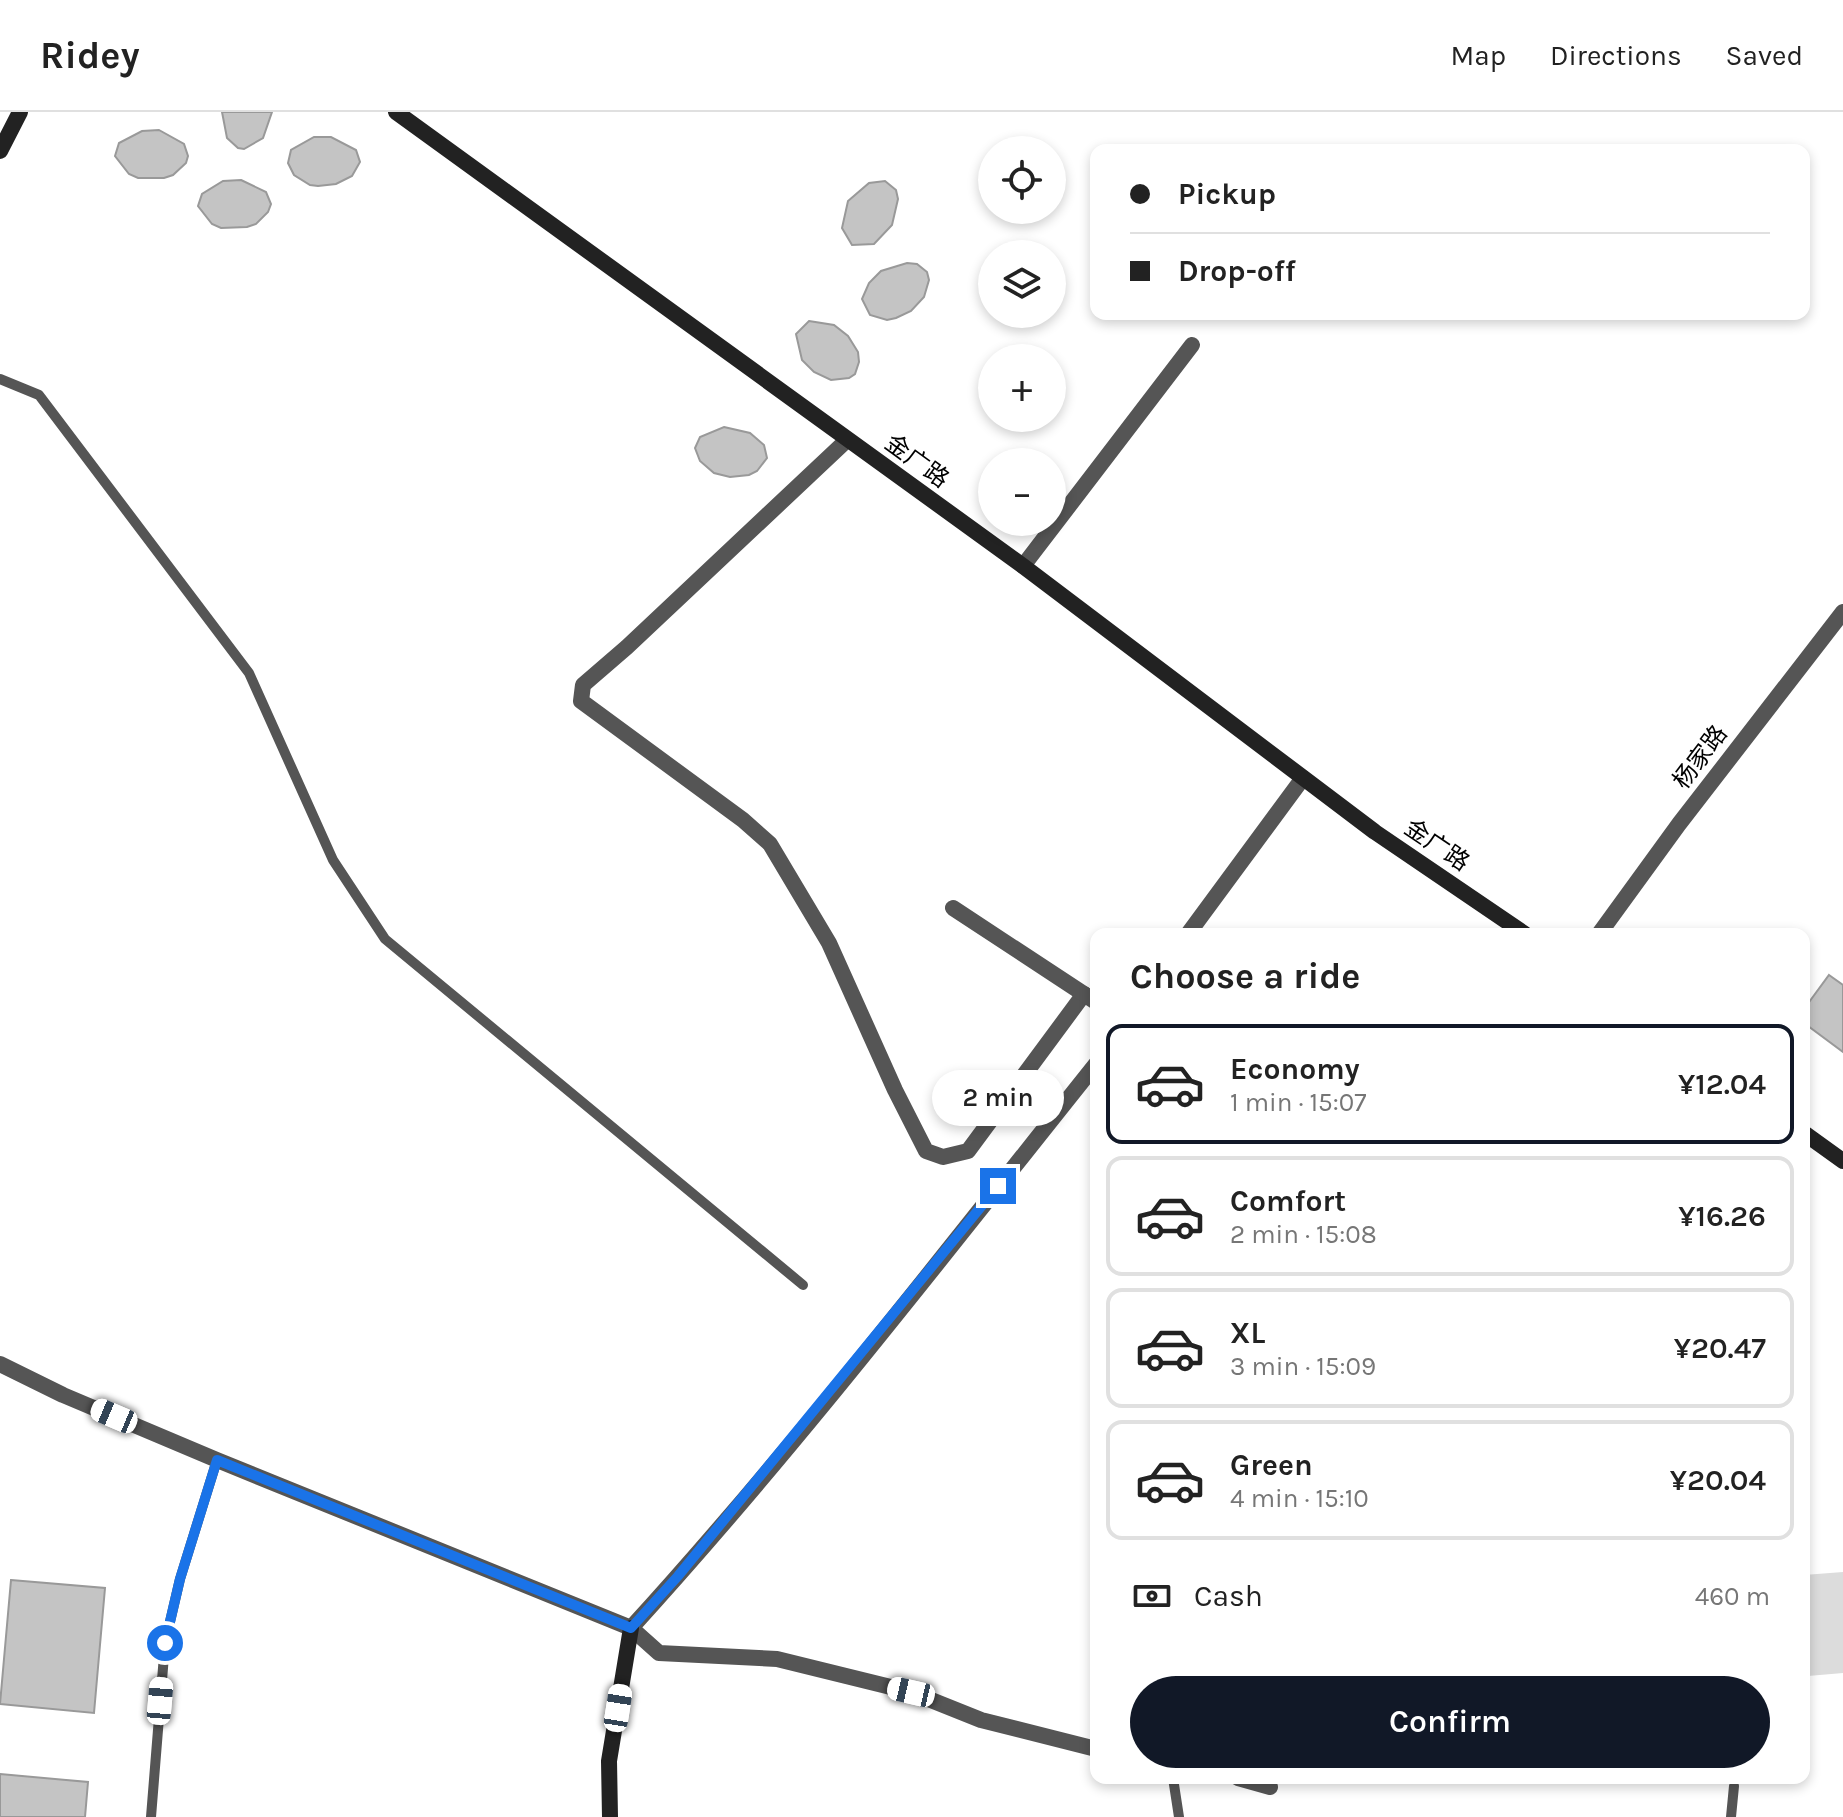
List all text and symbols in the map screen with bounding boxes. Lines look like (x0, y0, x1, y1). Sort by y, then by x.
text: Ridey (40, 33, 140, 78)
text: Map (1451, 39, 1506, 72)
text: Directions (1550, 39, 1682, 72)
text: Saved (1726, 39, 1803, 72)
map controls (978, 136, 1066, 536)
button: locate (978, 136, 1066, 224)
text: Pickup (1178, 176, 1276, 212)
button: layers (978, 240, 1066, 328)
text: Drop-off (1178, 253, 1296, 289)
button: + (978, 344, 1066, 432)
street label: 金广路 (880, 429, 954, 493)
button: − (978, 448, 1066, 536)
street label: 杨家路 (1667, 720, 1733, 794)
street label: 金广路 (1399, 813, 1475, 877)
text: Choose a ride (1130, 955, 1360, 997)
icon: car (1134, 1048, 1206, 1120)
text: Economy (1230, 1051, 1360, 1087)
text: ¥12.04 (1678, 1066, 1766, 1102)
callout: 2 min (932, 1070, 1064, 1126)
text: 2 min (963, 1082, 1033, 1113)
text: 1 min · 15:07 (1230, 1087, 1366, 1118)
route end (980, 1168, 1016, 1204)
icon: car (1134, 1180, 1206, 1252)
text: Comfort (1230, 1183, 1346, 1219)
text: ¥16.26 (1678, 1198, 1766, 1234)
text: 2 min · 15:08 (1230, 1219, 1377, 1250)
icon: car (1134, 1312, 1206, 1384)
text: XL (1230, 1315, 1265, 1351)
text: ¥20.47 (1674, 1330, 1766, 1366)
text: 3 min · 15:09 (1230, 1351, 1376, 1382)
car (87, 1396, 141, 1436)
icon: car (1134, 1444, 1206, 1516)
text: Green (1230, 1447, 1313, 1483)
text: ¥20.04 (1670, 1462, 1766, 1498)
text: 4 min · 15:10 (1230, 1483, 1369, 1514)
icon: cash (1130, 1574, 1174, 1618)
text: Cash (1194, 1578, 1263, 1614)
text: 460 m (1695, 1581, 1770, 1612)
route start (147, 1625, 183, 1661)
car (885, 1675, 937, 1709)
car (146, 1676, 174, 1726)
button: Confirm (1130, 1676, 1770, 1768)
car (602, 1682, 634, 1734)

